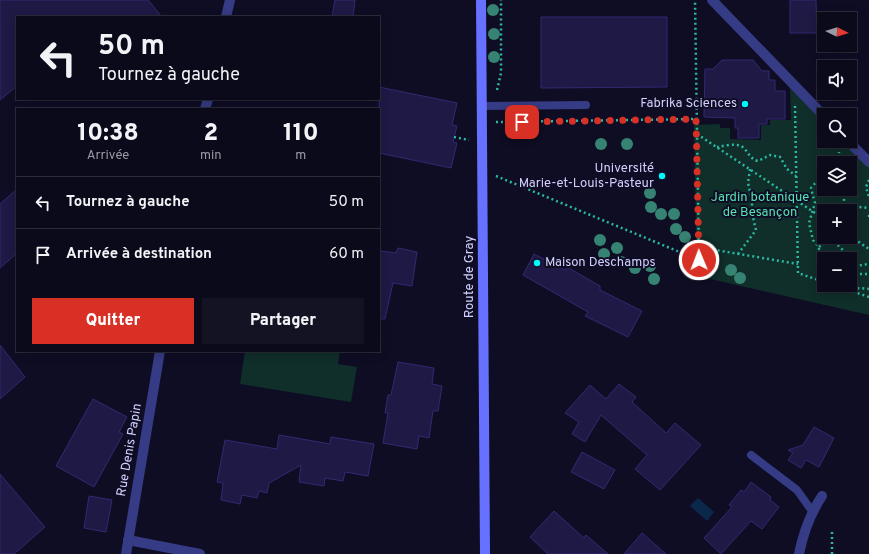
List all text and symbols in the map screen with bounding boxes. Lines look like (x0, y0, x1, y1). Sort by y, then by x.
north arrow (817, 12, 857, 52)
map controls (817, 12, 857, 292)
text: 50 m (98, 29, 165, 65)
icon: left (32, 32, 84, 84)
button: sound (817, 60, 857, 100)
text: Tournez à gauche (98, 64, 240, 87)
place label: Fabrika Sciences (640, 96, 737, 112)
marker: Fabrika Sciences (740, 99, 750, 109)
pin (505, 105, 539, 139)
button: search (817, 108, 857, 148)
icon: arrive (511, 111, 533, 133)
text: 10:38 (77, 119, 139, 149)
text: 2 (204, 119, 218, 149)
text: 110 (283, 119, 319, 149)
text: Arrivée (87, 148, 129, 164)
text: min (200, 148, 222, 164)
text: m (295, 148, 306, 164)
button: layers (817, 156, 857, 196)
place label: Université Marie-et-Louis-Pasteur (519, 161, 654, 192)
marker: Université Marie-et-Louis-Pasteur (657, 171, 667, 181)
park label: Jardin botanique de Besançon (711, 190, 809, 221)
icon: left (32, 192, 54, 214)
text: Tournez à gauche (66, 193, 190, 212)
text: 50 m (329, 193, 364, 212)
button: + (817, 204, 857, 244)
street label: Route de Gray (462, 236, 478, 318)
position arrow (678, 239, 720, 281)
icon: arrive (32, 244, 54, 266)
text: Arrivée à destination (66, 245, 212, 264)
text: 60 m (329, 245, 364, 264)
button: − (817, 252, 857, 292)
place label: Maison Deschamps (545, 255, 656, 271)
marker: Maison Deschamps (532, 258, 542, 268)
button: Quitter (32, 298, 194, 344)
button: Partager (202, 298, 364, 344)
street label: Rue Denis Papin (114, 402, 146, 498)

